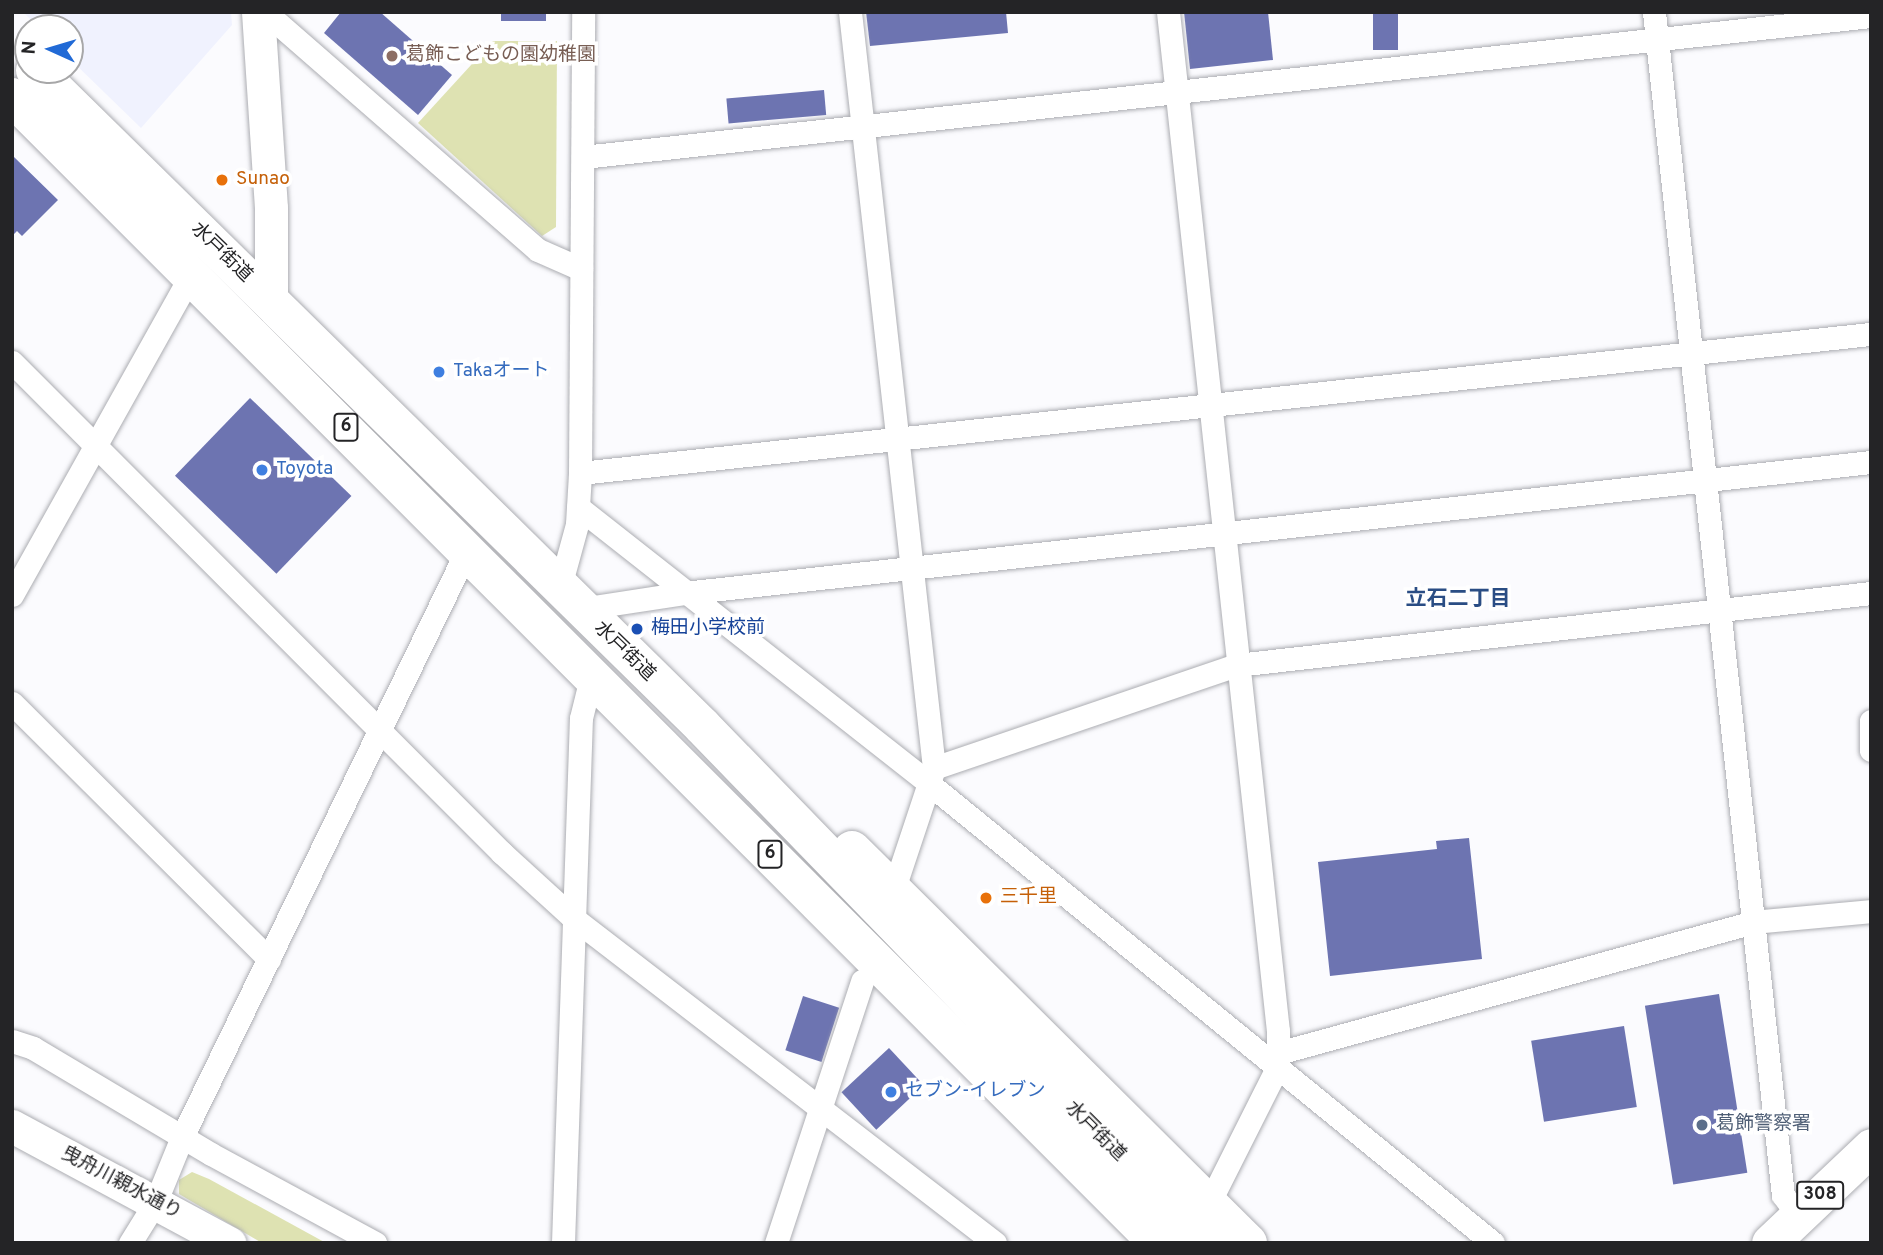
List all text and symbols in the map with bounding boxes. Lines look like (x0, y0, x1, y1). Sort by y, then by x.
north arrow (14, 14, 84, 84)
text: N (18, 40, 42, 55)
place label: 葛飾こどもの園幼稚園 (406, 45, 596, 67)
marker: 葛飾こどもの園幼稚園 (384, 48, 400, 64)
place label: Sunao (236, 169, 290, 191)
marker: Sunao (214, 172, 230, 188)
street label: 水戸街道 (186, 218, 256, 288)
place label: Takaオート (453, 361, 549, 383)
marker: Takaオート (431, 364, 447, 380)
road number: 6 (332, 412, 360, 442)
place label: Toyota (276, 459, 333, 481)
marker: Toyota (254, 462, 270, 478)
district label: 立石二丁目 (1406, 587, 1510, 613)
street label: 水戸街道 (589, 617, 659, 687)
place label: 梅田小学校前 (651, 618, 765, 640)
marker: 梅田小学校前 (629, 621, 645, 637)
road number: 6 (756, 840, 784, 868)
place label: 三千里 (1000, 887, 1057, 909)
marker: 三千里 (978, 890, 994, 906)
place label: セブン-イレブン (905, 1081, 1046, 1103)
marker: セブン-イレブン (883, 1084, 899, 1100)
street label: 水戸街道 (1060, 1097, 1130, 1167)
place label: 葛飾警察署 (1716, 1114, 1811, 1136)
marker: 葛飾警察署 (1694, 1117, 1710, 1133)
street label: 曳舟川親水通り (57, 1143, 185, 1225)
road number: 308 (1796, 1180, 1844, 1210)

